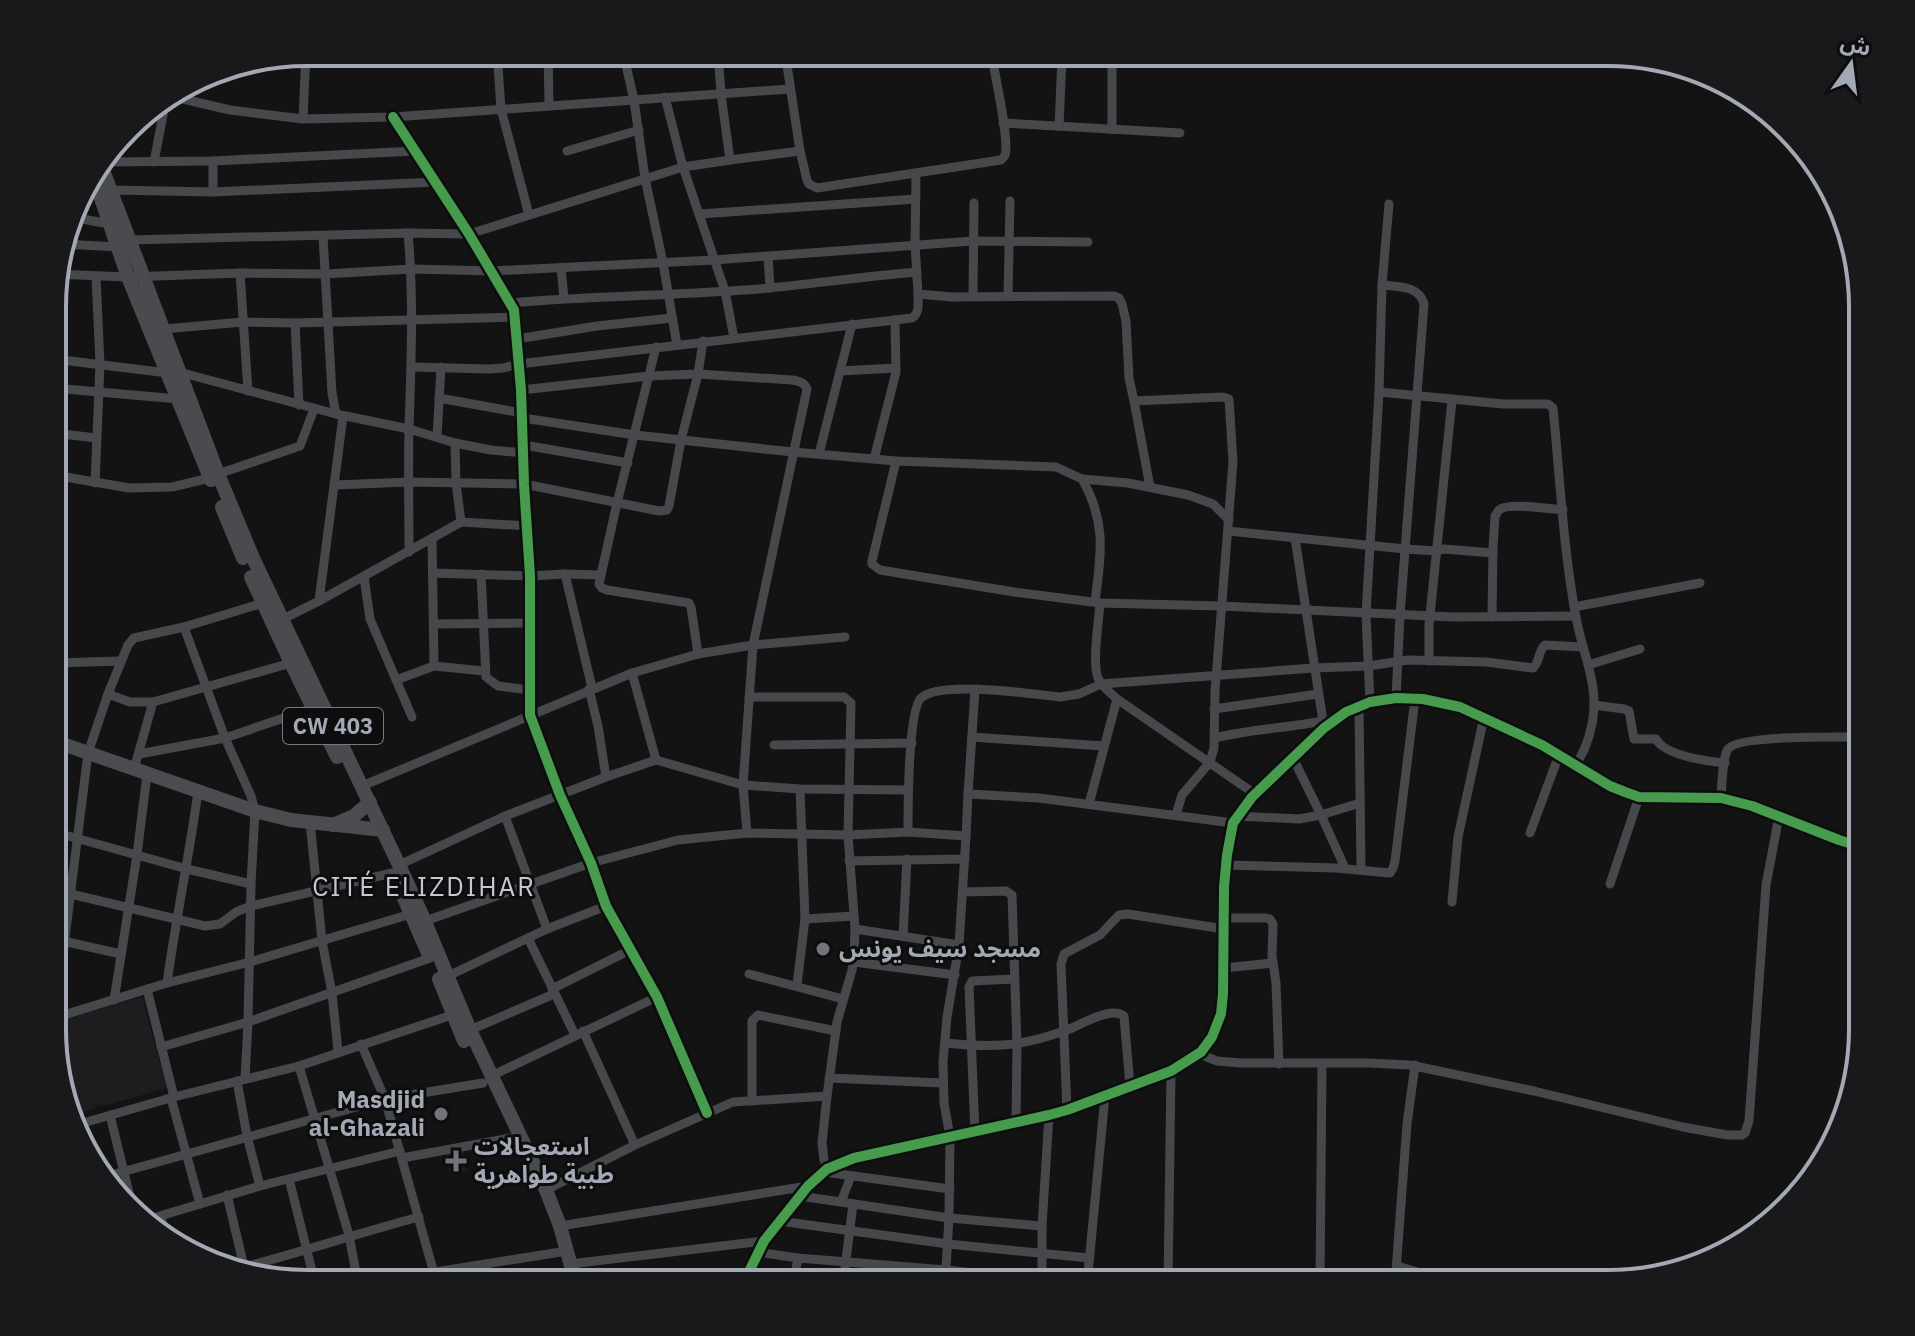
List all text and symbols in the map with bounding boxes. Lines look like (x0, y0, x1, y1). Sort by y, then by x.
north arrow (1811, 24, 1891, 104)
text: ش (1838, 26, 1874, 62)
road number: CW 403 (283, 708, 383, 744)
district label: CITÉ ELIZDIHAR (312, 869, 536, 903)
place label: مسجد سيف يونس (839, 932, 1041, 964)
marker: مسجد سيف يونس (814, 940, 832, 958)
place label: Masdjid al-Ghazali (309, 1083, 425, 1143)
marker: Masdjid al-Ghazali (432, 1105, 450, 1123)
place label: استعجالات طبية طواهرية (474, 1130, 614, 1190)
marker: استعجالات طبية طواهرية (445, 1150, 467, 1172)

